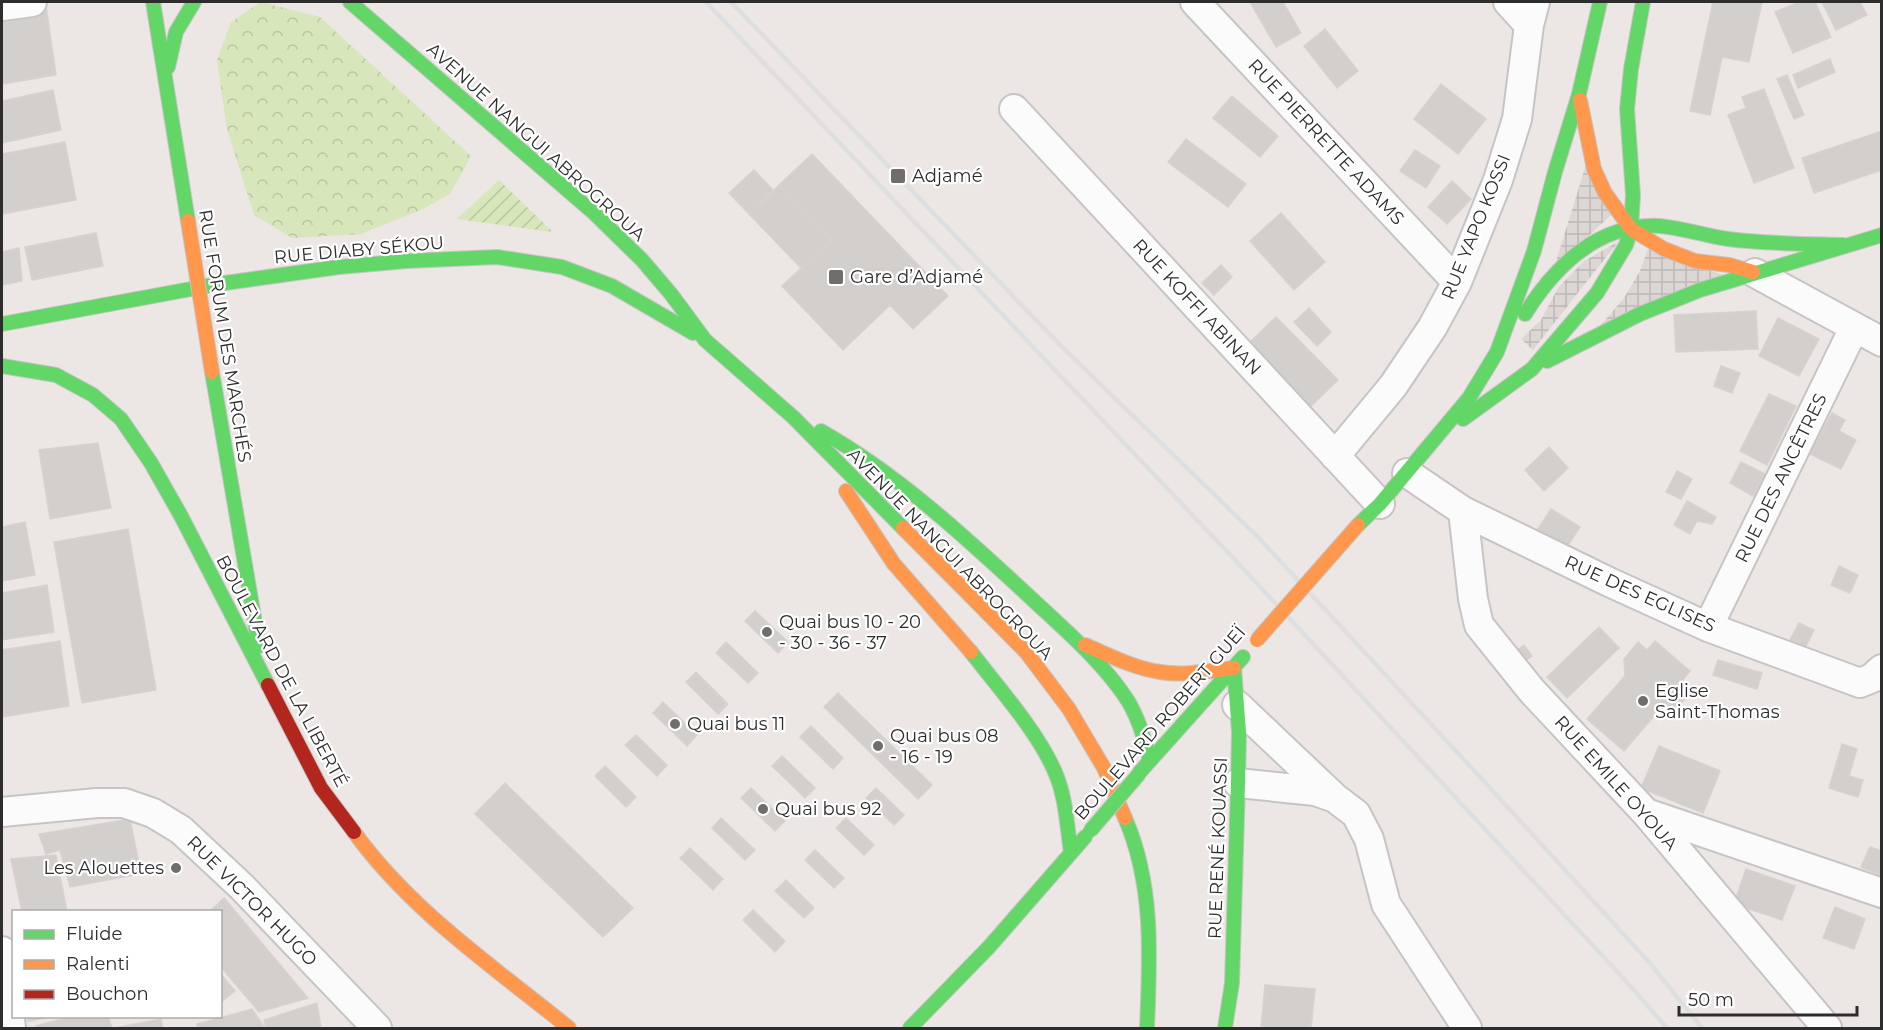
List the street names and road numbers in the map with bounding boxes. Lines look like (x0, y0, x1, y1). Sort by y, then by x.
street label: AVENUE NANGUI ABROGROUA (422, 38, 650, 246)
street label: RUE PIERRETTE ADAMS (1243, 55, 1409, 229)
street label: RUE YAPO KOSSI (1437, 151, 1515, 303)
street label: RUE FORUM DES MARCHÉS (194, 208, 256, 464)
street label: RUE DIABY SÉKOU (273, 232, 445, 268)
street label: RUE KOFFI ABINAN (1128, 234, 1266, 380)
street label: RUE DES ANCÊTRES (1730, 390, 1832, 566)
street label: AVENUE NANGUI ABROGROUA (843, 443, 1057, 665)
street label: BOULEVARD DE LA LIBERTÉ (211, 551, 353, 791)
street label: RUE DES EGLISES (1561, 551, 1719, 637)
street label: BOULEVARD ROBERT GUEÏ (1070, 621, 1251, 825)
street label: RUE EMILE OYOUA (1550, 711, 1682, 855)
street label: RUE RENÉ KOUASSI (1204, 757, 1232, 939)
street label: RUE VICTOR HUGO (182, 831, 322, 971)

